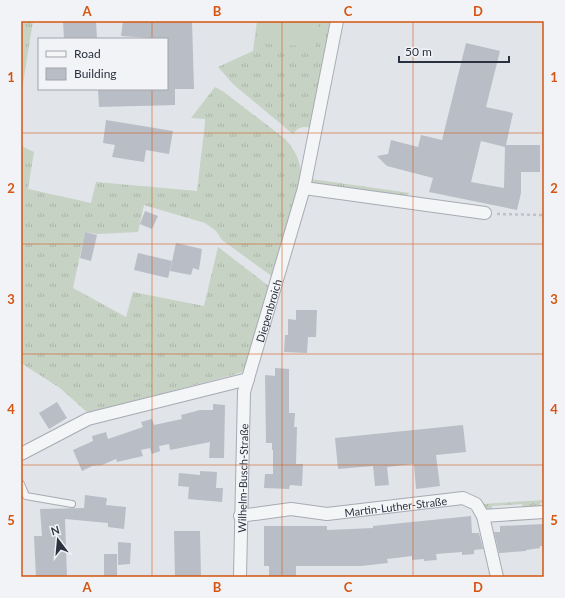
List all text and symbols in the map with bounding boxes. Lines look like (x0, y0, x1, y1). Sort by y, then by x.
text: A (81, 3, 92, 19)
text: B (213, 3, 222, 19)
text: C (344, 3, 353, 19)
text: D (473, 3, 483, 19)
legend (38, 38, 168, 90)
scale bar (399, 38, 509, 64)
text: 50 m (405, 44, 432, 59)
text: Road (74, 46, 101, 61)
text: Building (74, 66, 117, 81)
text: 1 (7, 69, 15, 85)
text: 1 (550, 69, 558, 85)
text: 2 (7, 180, 15, 196)
text: 2 (550, 180, 558, 196)
street label: Diepenbroich (253, 277, 283, 344)
text: 3 (7, 291, 15, 307)
text: 3 (550, 291, 558, 307)
text: 4 (7, 401, 15, 417)
text: 4 (550, 401, 558, 417)
street label: Wilhelm-Busch-Straße (234, 423, 250, 533)
street label: Martin-Luther-Straße (344, 493, 448, 518)
text: 5 (7, 512, 15, 528)
text: 5 (550, 512, 558, 528)
north arrow (38, 520, 78, 560)
text: N (49, 522, 61, 537)
text: A (81, 579, 92, 595)
text: B (213, 579, 222, 595)
text: C (344, 579, 353, 595)
text: D (473, 579, 483, 595)

